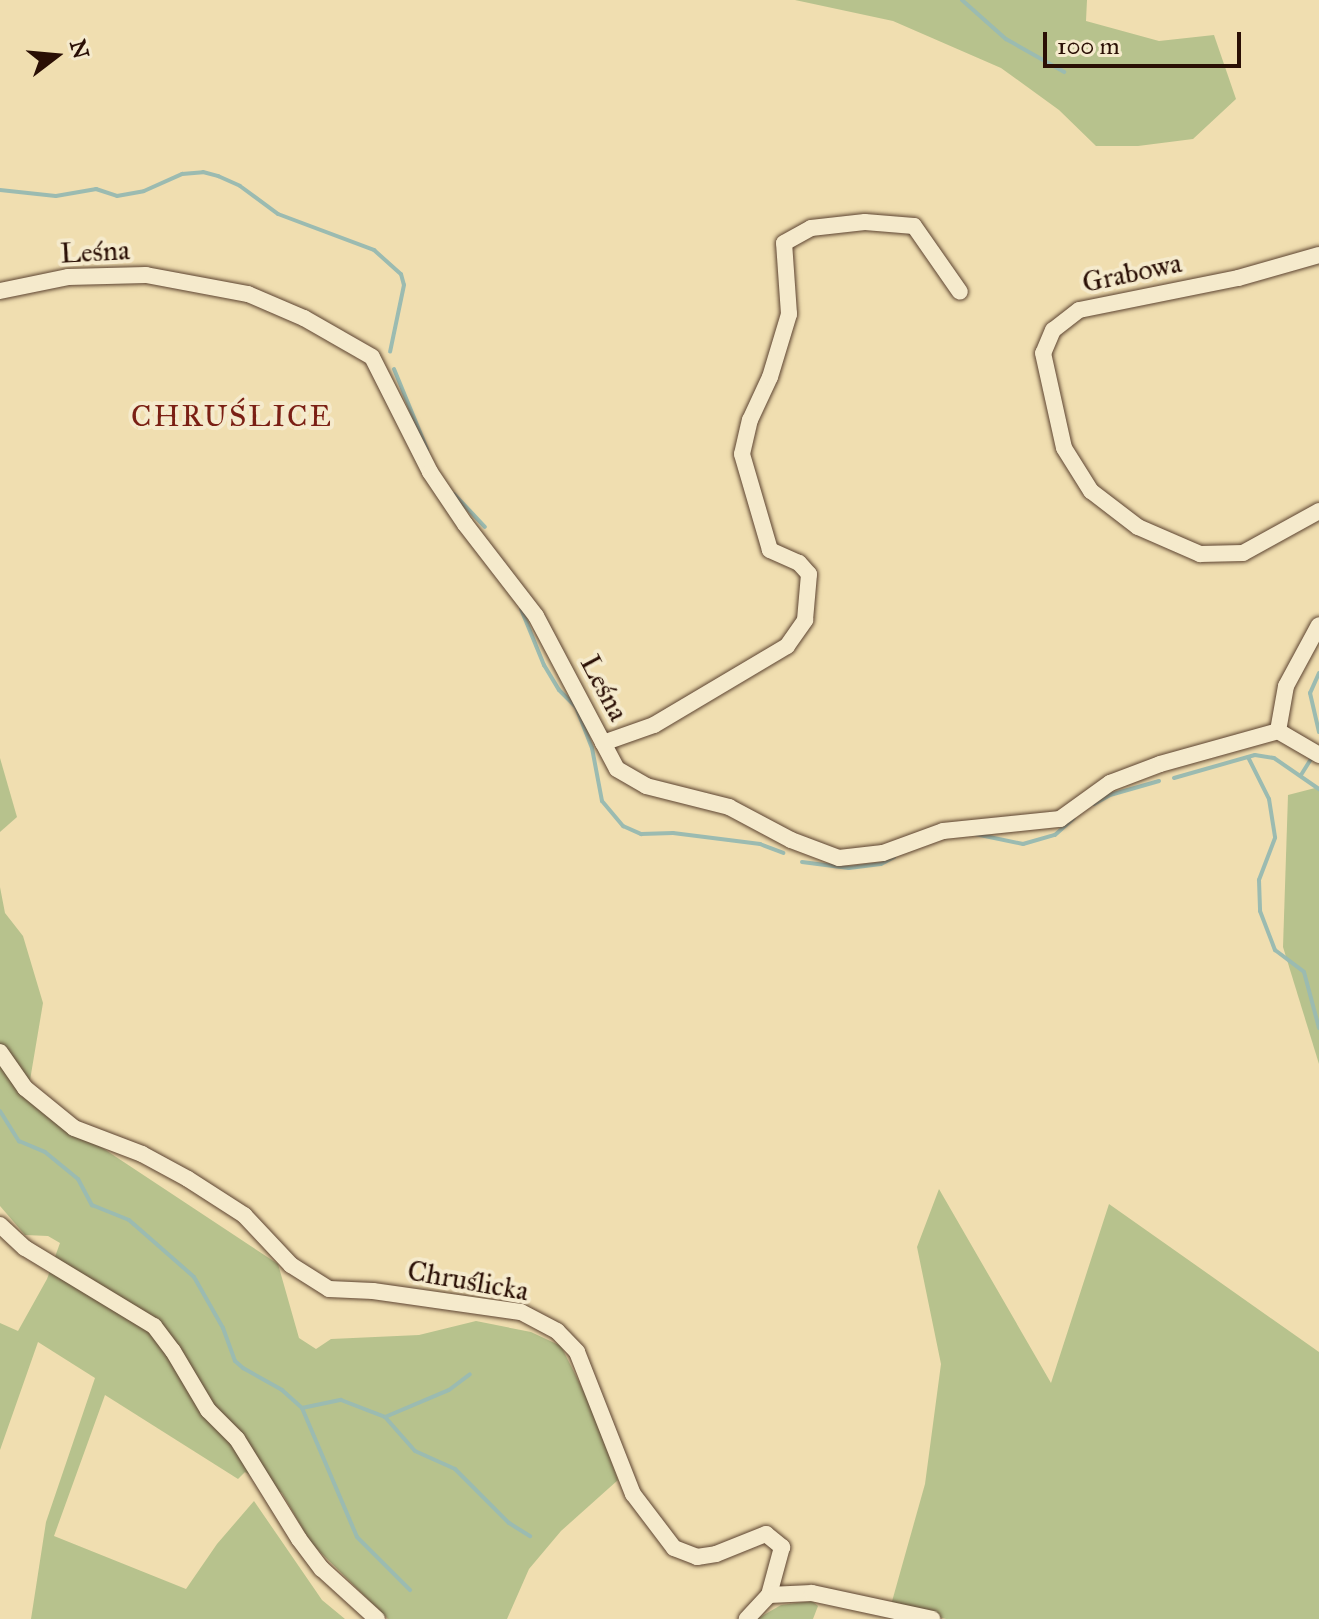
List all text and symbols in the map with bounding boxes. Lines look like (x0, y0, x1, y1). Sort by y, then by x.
north arrow (16, 16, 96, 96)
scale bar (1047, 16, 1245, 66)
text: 100 m (1057, 31, 1120, 61)
text: N (64, 37, 95, 62)
street label: Leśna (59, 233, 131, 271)
street label: Grabowa (1079, 246, 1185, 300)
district label: CHRUŚLICE (131, 398, 333, 434)
street label: Leśna (573, 649, 635, 727)
street label: Chruślicka (405, 1254, 531, 1308)

